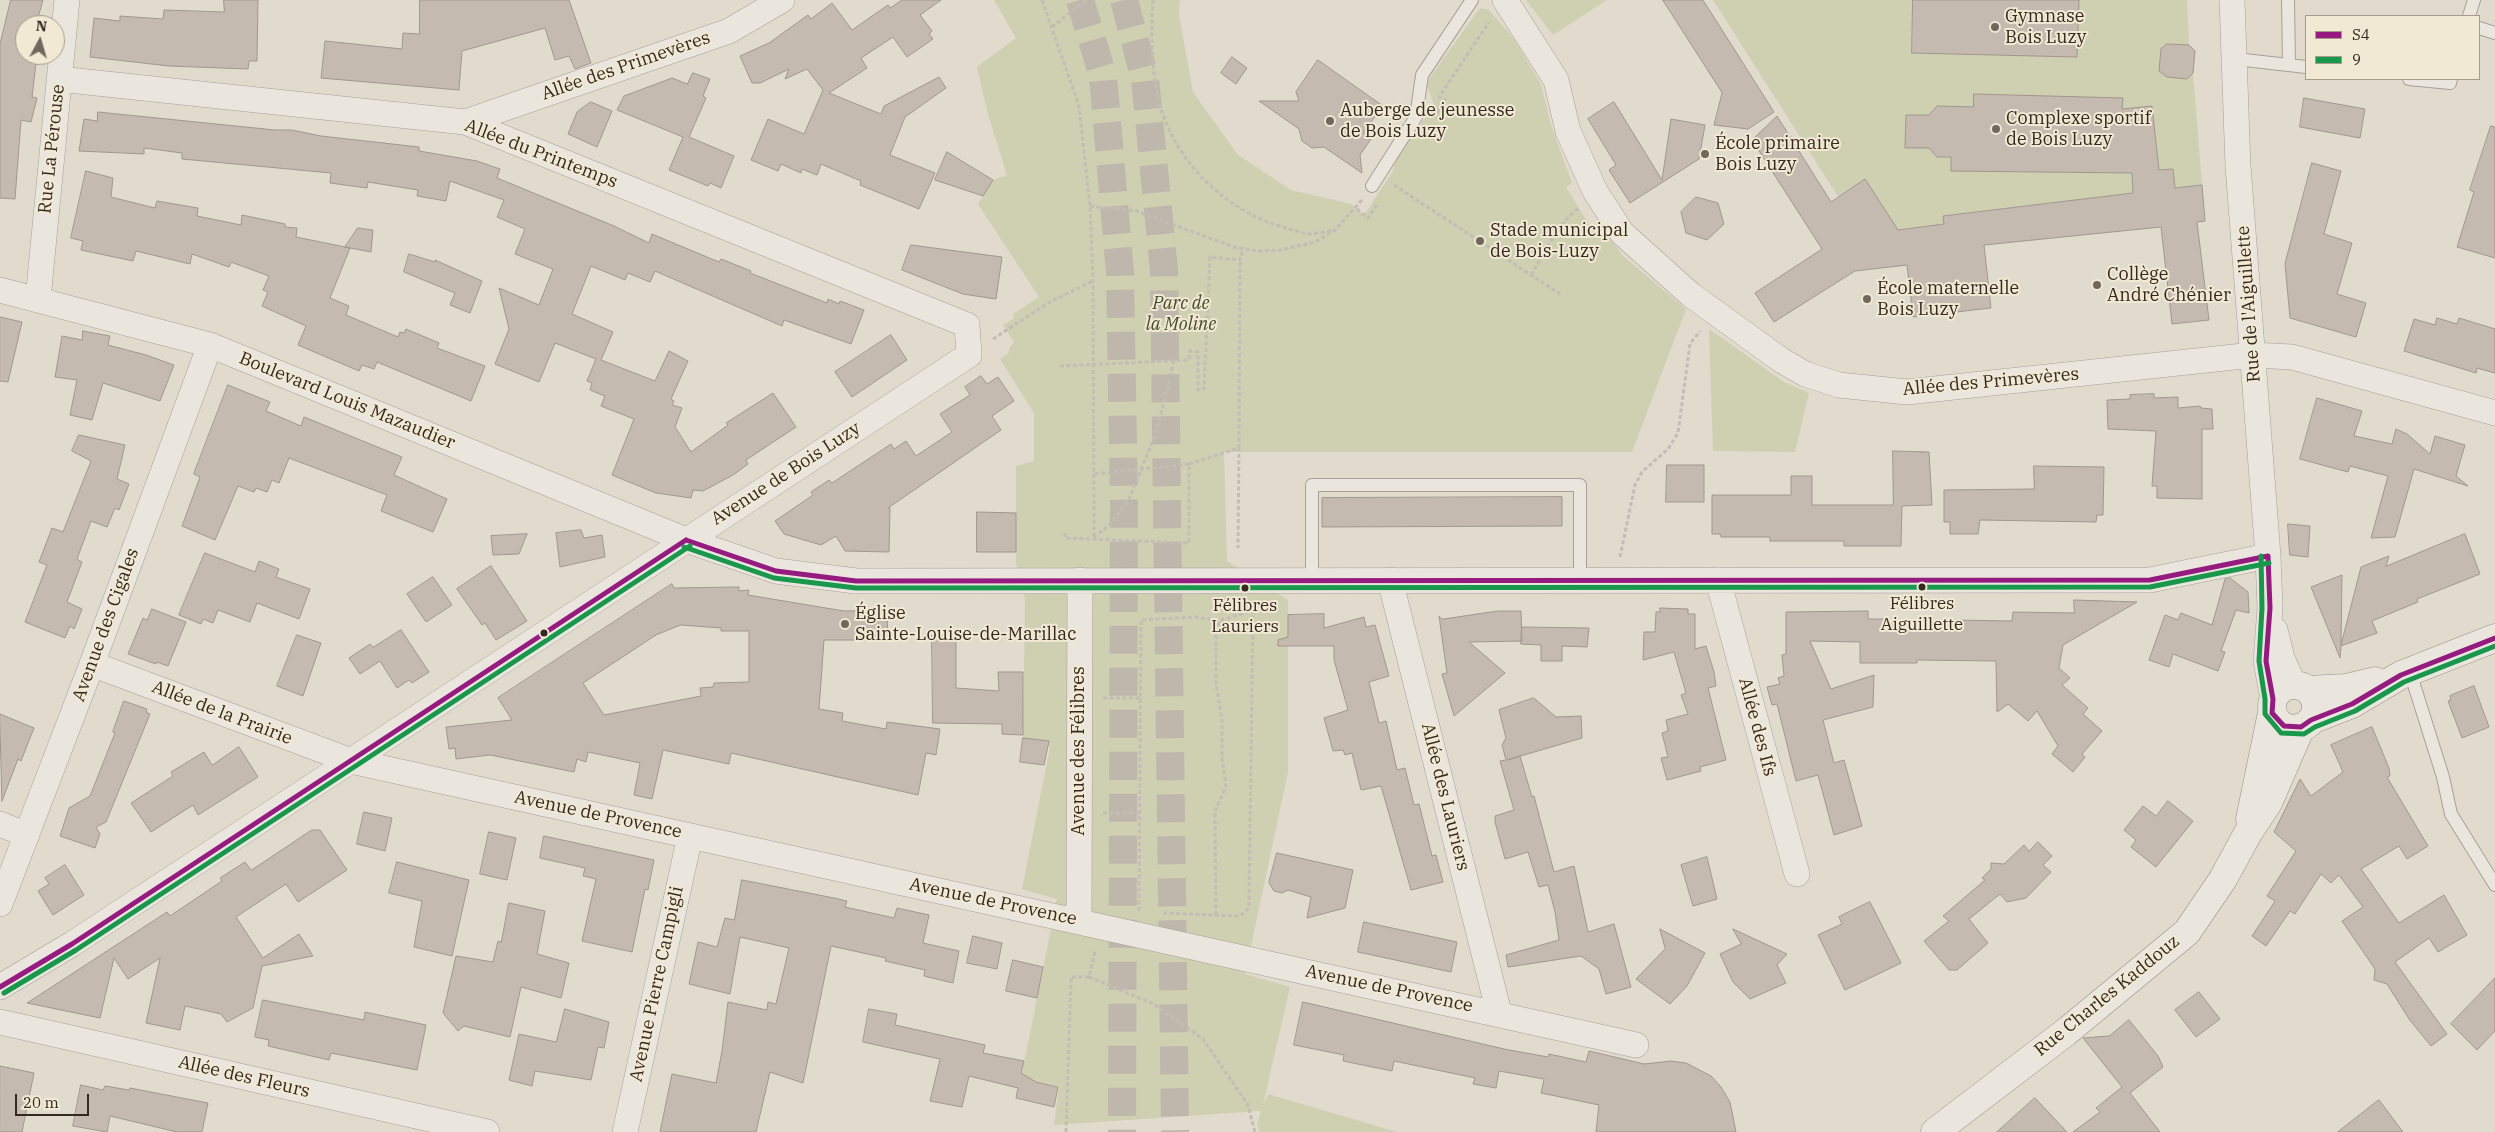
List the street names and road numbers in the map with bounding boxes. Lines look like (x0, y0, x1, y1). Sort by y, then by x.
street label: Allée des Primevères (539, 27, 713, 105)
street label: Rue La Pérouse (34, 83, 70, 215)
street label: Allée du Printemps (462, 115, 620, 193)
street label: Rue de l'Aiguillette (2233, 225, 2265, 383)
street label: Boulevard Louis Mazaudier (236, 348, 458, 454)
street label: Allée des Primevères (1902, 364, 2080, 400)
street label: Avenue de Bois Luzy (707, 418, 865, 530)
street label: Avenue des Cigales (68, 545, 144, 705)
street label: Avenue des Félibres (1068, 666, 1090, 836)
street label: Allée des Ifs (1733, 675, 1781, 779)
street label: Allée de la Prairie (149, 676, 295, 750)
street label: Allée des Lauriers (1416, 721, 1474, 873)
street label: Avenue de Provence (512, 787, 684, 843)
street label: Avenue de Provence (907, 874, 1079, 930)
street label: Avenue Pierre Campigli (626, 884, 688, 1084)
street label: Rue Charles Kaddouz (2030, 931, 2184, 1061)
street label: Avenue de Provence (1303, 961, 1475, 1017)
street label: Allée des Fleurs (176, 1051, 312, 1103)

